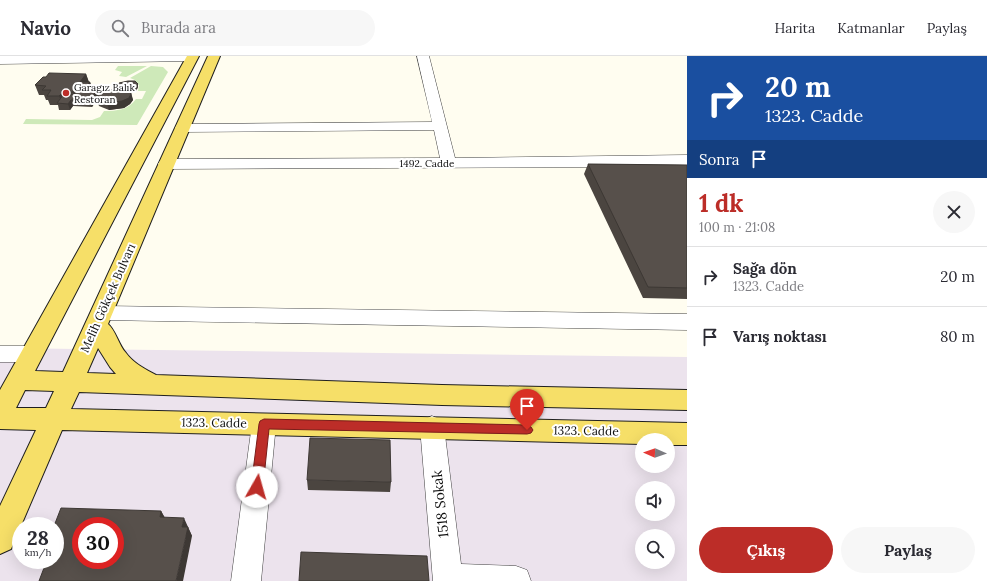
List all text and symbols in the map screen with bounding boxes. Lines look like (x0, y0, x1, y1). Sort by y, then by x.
search box (95, 10, 375, 46)
text: Navio (20, 16, 71, 40)
icon: search (109, 17, 131, 39)
text: Burada ara (141, 18, 216, 37)
text: Harita (775, 19, 815, 37)
text: Katmanlar (837, 19, 905, 37)
text: Paylaş (927, 19, 967, 37)
text: 20 m (765, 69, 831, 105)
icon: right (699, 72, 751, 124)
place label: Garagız Balık Restoran (74, 81, 135, 106)
marker: Garagız Balık Restoran (61, 88, 71, 98)
text: 1323. Cadde (765, 104, 863, 127)
icon: arrive (748, 148, 770, 170)
text: Sonra (699, 150, 740, 169)
street label: 1492. Cadde (400, 157, 455, 170)
text: 1 dk (699, 188, 744, 219)
button: close (933, 191, 975, 233)
text: 100 m · 21:08 (699, 219, 775, 236)
street label: Melih Gökçek Bulvarı (77, 241, 138, 355)
text: Sağa dön (733, 259, 797, 278)
icon: right (699, 266, 721, 288)
text: 20 m (940, 267, 975, 286)
text: 1323. Cadde (733, 278, 804, 295)
icon: arrive (699, 326, 721, 348)
text: Varış noktası (733, 327, 827, 346)
text: 80 m (940, 327, 975, 346)
pin (510, 389, 544, 430)
icon: arrive (516, 395, 538, 417)
street label: 1323. Cadde (181, 414, 247, 431)
street label: 1323. Cadde (553, 422, 619, 439)
north arrow (635, 433, 675, 473)
map controls (635, 433, 675, 569)
position arrow (236, 466, 278, 508)
street label: 1518 Sokak (427, 469, 452, 539)
button: sound (635, 481, 675, 521)
speed limit sign: 30 (72, 517, 124, 569)
text: 28 (27, 525, 49, 550)
button: Çıkış (699, 527, 833, 573)
button: Paylaş (841, 527, 975, 573)
button: search (635, 529, 675, 569)
text: km/h (24, 546, 52, 559)

